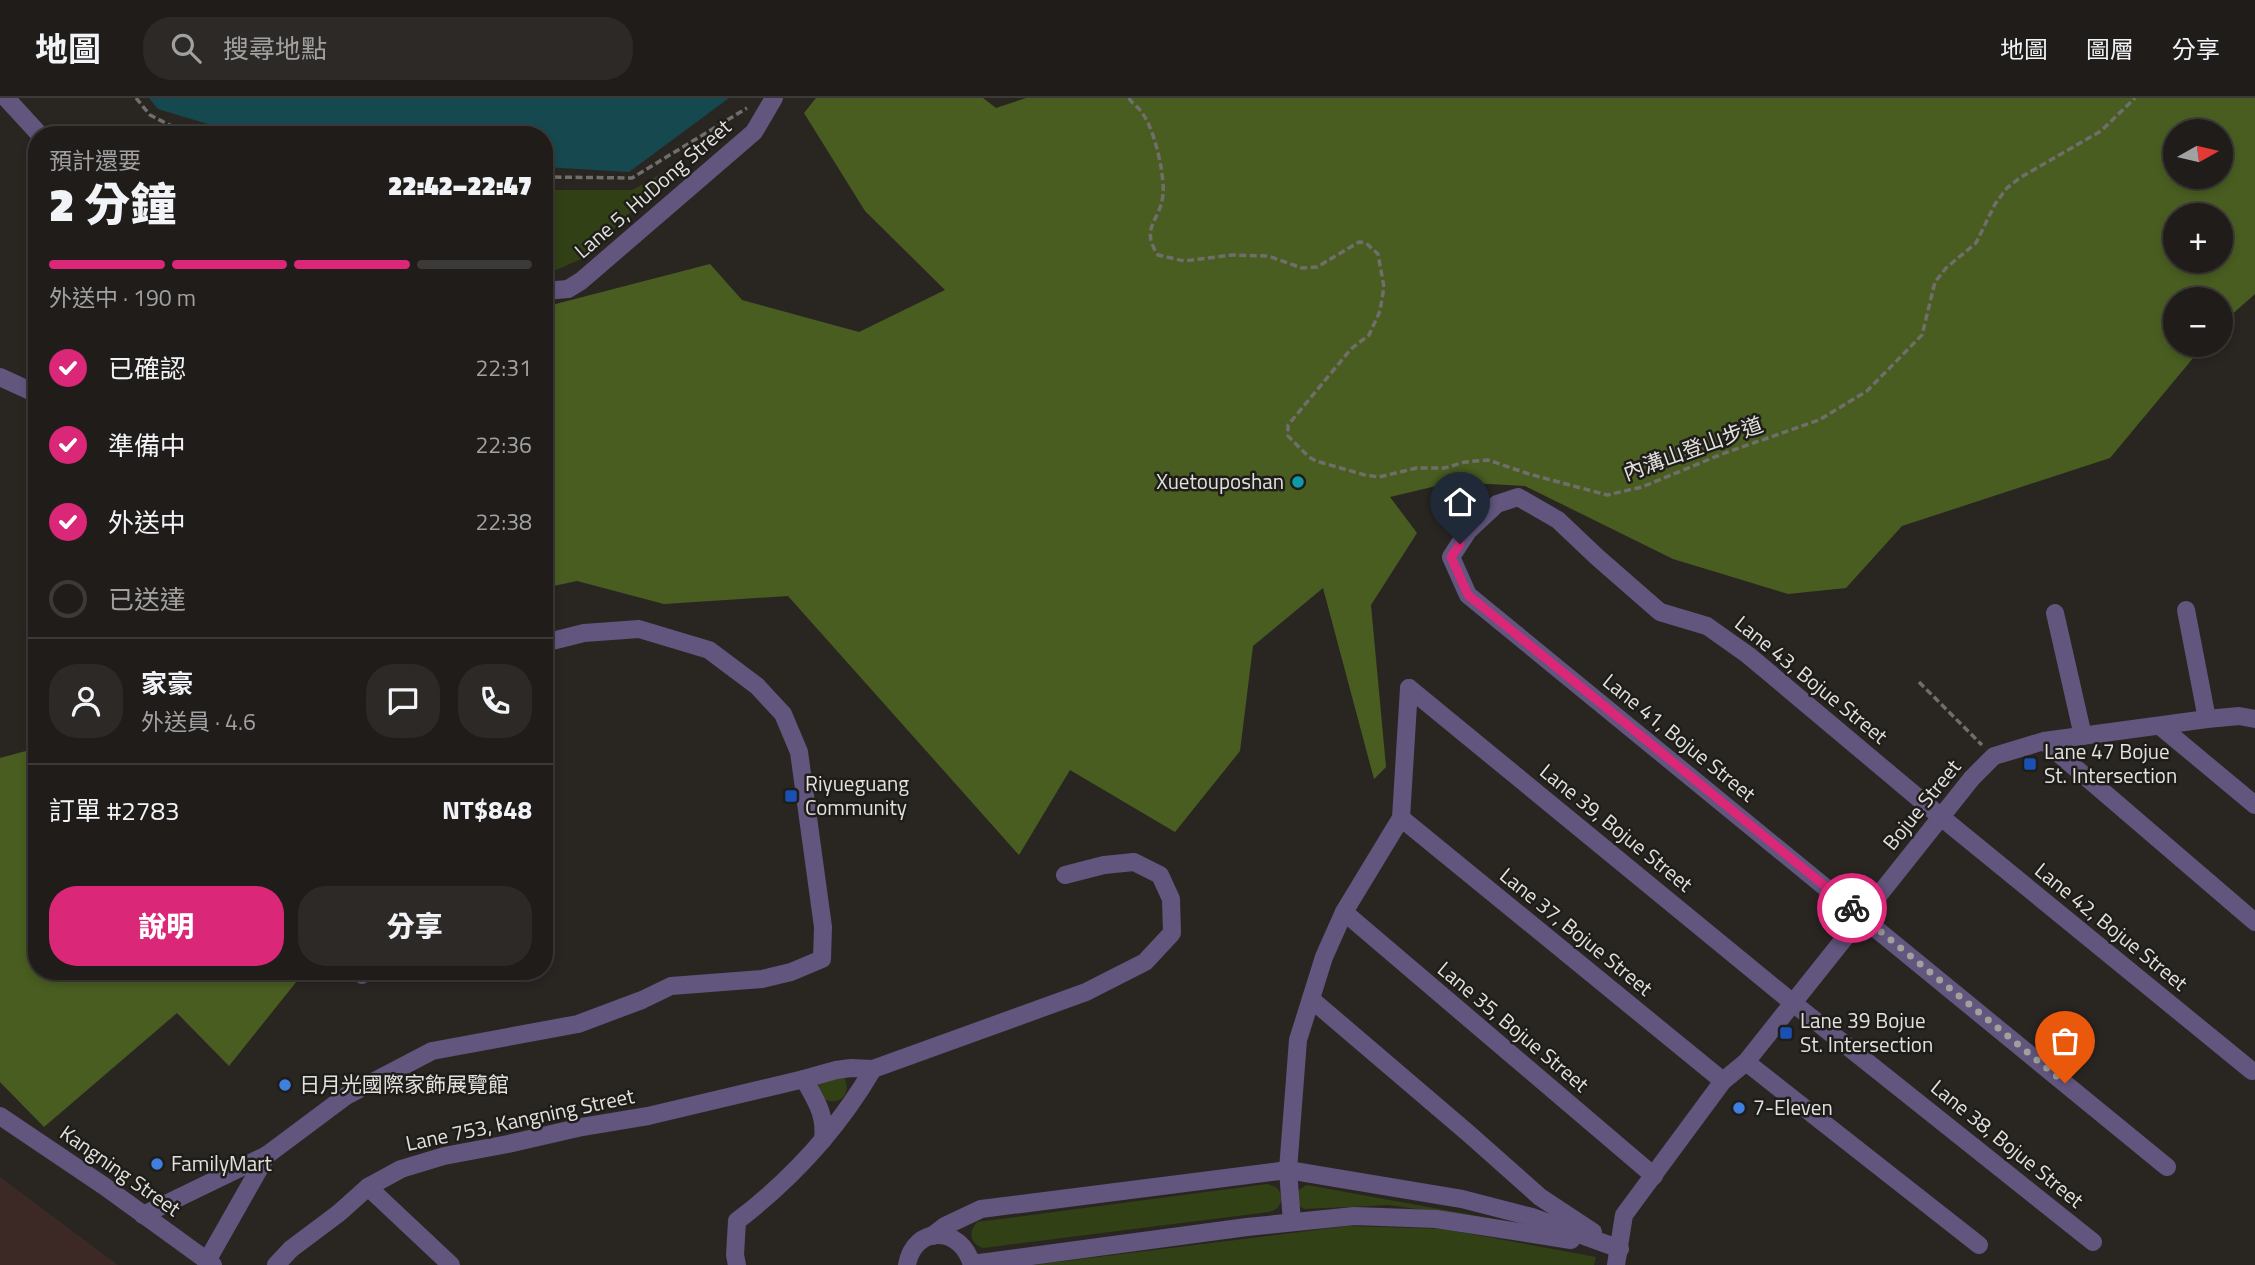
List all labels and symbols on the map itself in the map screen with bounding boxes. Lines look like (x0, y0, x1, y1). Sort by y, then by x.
street label: Lane 5, HuDong Street (567, 111, 738, 266)
north arrow (2163, 119, 2233, 189)
street label: 內溝山登山步道 (1618, 408, 1767, 488)
place label: Xuetouposhan (1156, 465, 1284, 497)
pin (1430, 472, 1490, 544)
marker: Xuetouposhan (1290, 474, 1306, 490)
street label: Lane 43, Bojue Street (1728, 607, 1896, 752)
street label: Lane 41, Bojue Street (1596, 665, 1764, 810)
place label: Lane 47 Bojue St. Intersection (2044, 735, 2177, 791)
street label: Bojue Street (1874, 751, 1968, 857)
street label: Lane 39, Bojue Street (1533, 755, 1701, 900)
marker: Lane 47 Bojue St. Intersection (2022, 756, 2038, 772)
place label: Riyueguang Community (805, 767, 909, 823)
marker: Riyueguang Community (783, 788, 799, 804)
street label: Lane 42, Bojue Street (2028, 854, 2196, 999)
street label: Lane 37, Bojue Street (1493, 859, 1661, 1004)
courier (1817, 873, 1887, 943)
street label: Lane 35, Bojue Street (1431, 953, 1597, 1100)
place label: Lane 39 Bojue St. Intersection (1800, 1004, 1933, 1060)
pin (2035, 1011, 2095, 1083)
marker: Lane 39 Bojue St. Intersection (1778, 1025, 1794, 1041)
place label: 日月光國際家飾展覽館 (299, 1068, 509, 1100)
street label: Lane 38, Bojue Street (1924, 1071, 2092, 1216)
marker: 日月光國際家飾展覽館 (277, 1077, 293, 1093)
street label: Lane 753, Kangning Street (403, 1079, 638, 1159)
place label: 7-Eleven (1753, 1091, 1833, 1123)
marker: 7-Eleven (1731, 1100, 1747, 1116)
street label: Kangning Street (54, 1117, 188, 1224)
place label: FamilyMart (171, 1147, 272, 1179)
marker: FamilyMart (149, 1156, 165, 1172)

